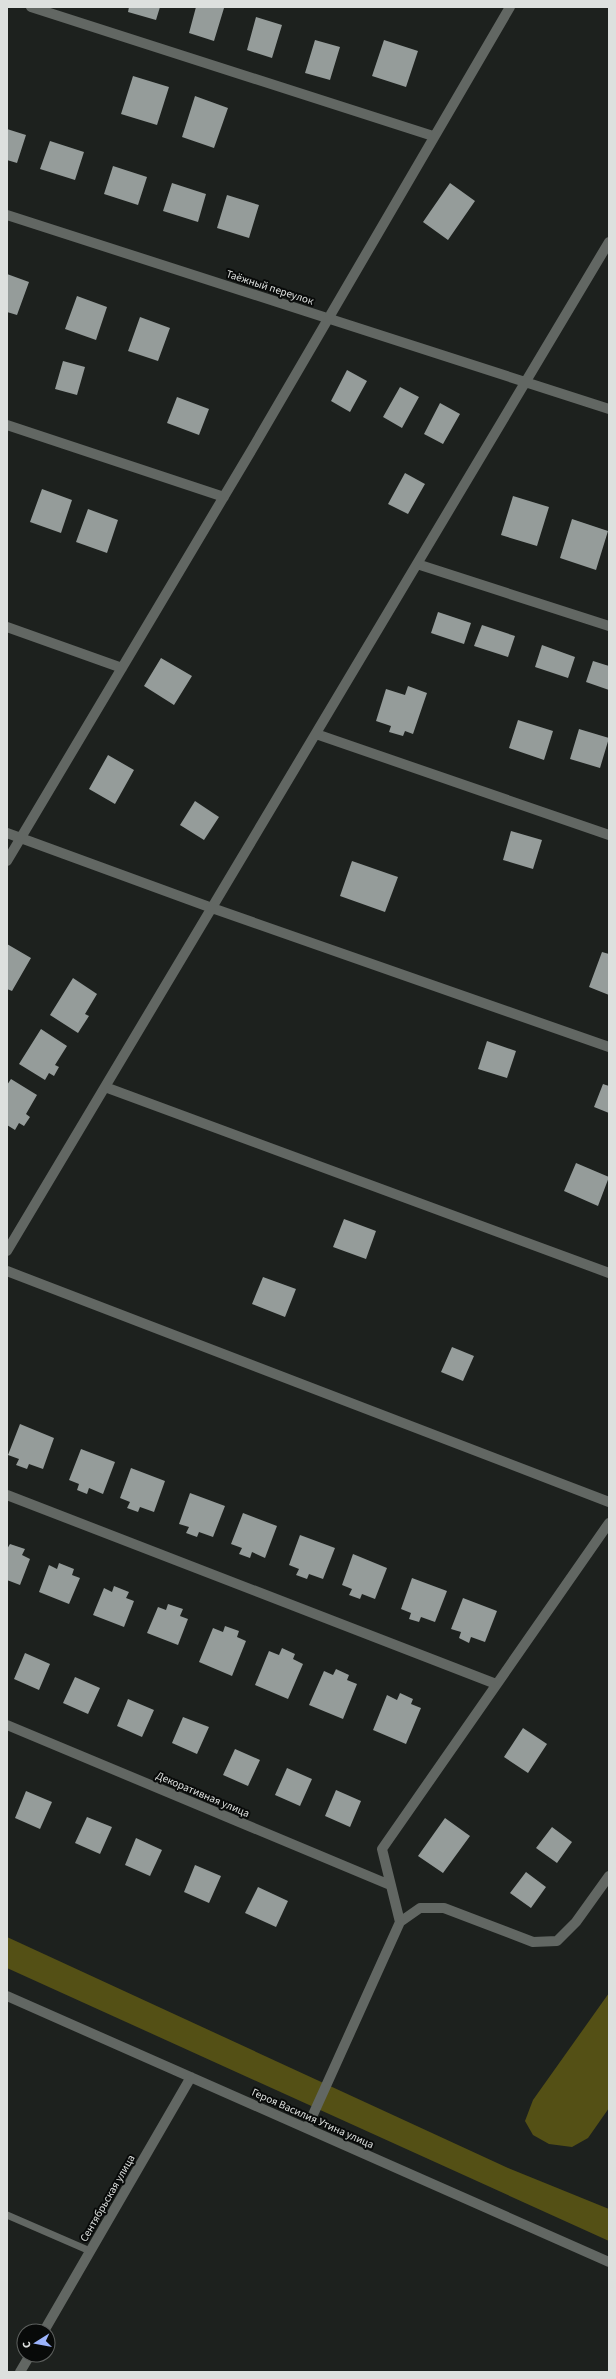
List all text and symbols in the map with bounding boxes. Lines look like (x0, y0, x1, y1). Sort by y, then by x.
street label: Таёжный переулок (224, 266, 316, 309)
street label: Декоративная улица (154, 1768, 252, 1821)
street label: Героя Василия Утина улица (249, 2085, 376, 2152)
street label: Сентябрьская улица (76, 2152, 139, 2245)
north arrow (16, 2323, 56, 2363)
text: С (19, 2340, 35, 2349)

